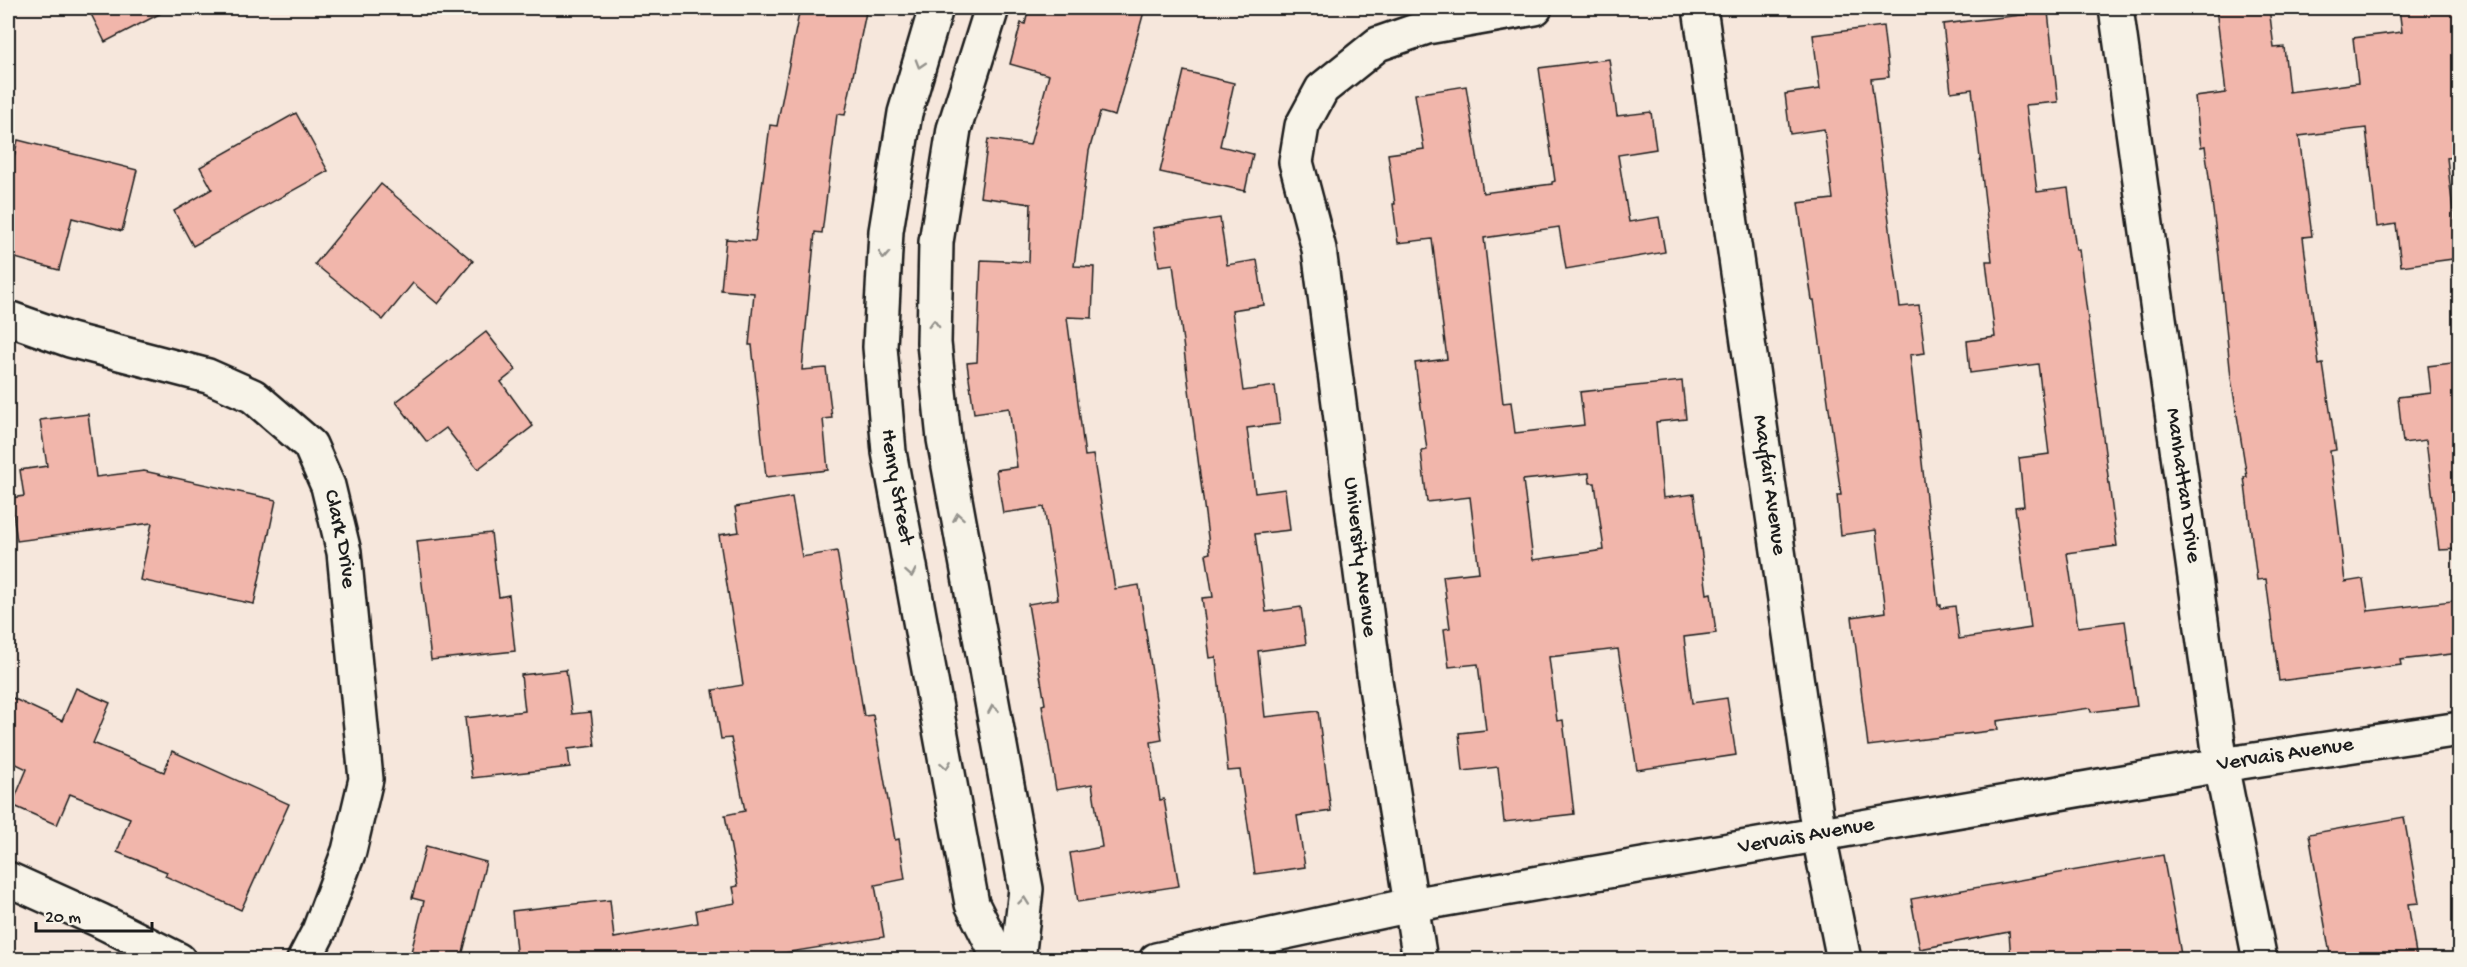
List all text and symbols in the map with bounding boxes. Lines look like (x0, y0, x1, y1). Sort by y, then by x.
one-way arrow (915, 58, 927, 69)
one-way arrow (878, 250, 891, 259)
one-way arrow (928, 320, 940, 329)
street label: Manhattan Drive (2159, 406, 2206, 565)
street label: Mayfair Avenue (1746, 413, 1792, 557)
street label: Henry Street (874, 428, 919, 549)
street label: University Avenue (1336, 476, 1382, 639)
street label: Clark Drive (316, 487, 361, 590)
one-way arrow (952, 513, 965, 523)
one-way arrow (904, 568, 917, 578)
one-way arrow (987, 705, 1000, 715)
street label: Vervais Avenue (2214, 732, 2356, 779)
one-way arrow (939, 760, 952, 770)
street label: Vervais Avenue (1735, 812, 1877, 861)
scale bar (36, 895, 152, 933)
one-way arrow (1017, 897, 1030, 906)
text: 20 m (45, 908, 81, 929)

